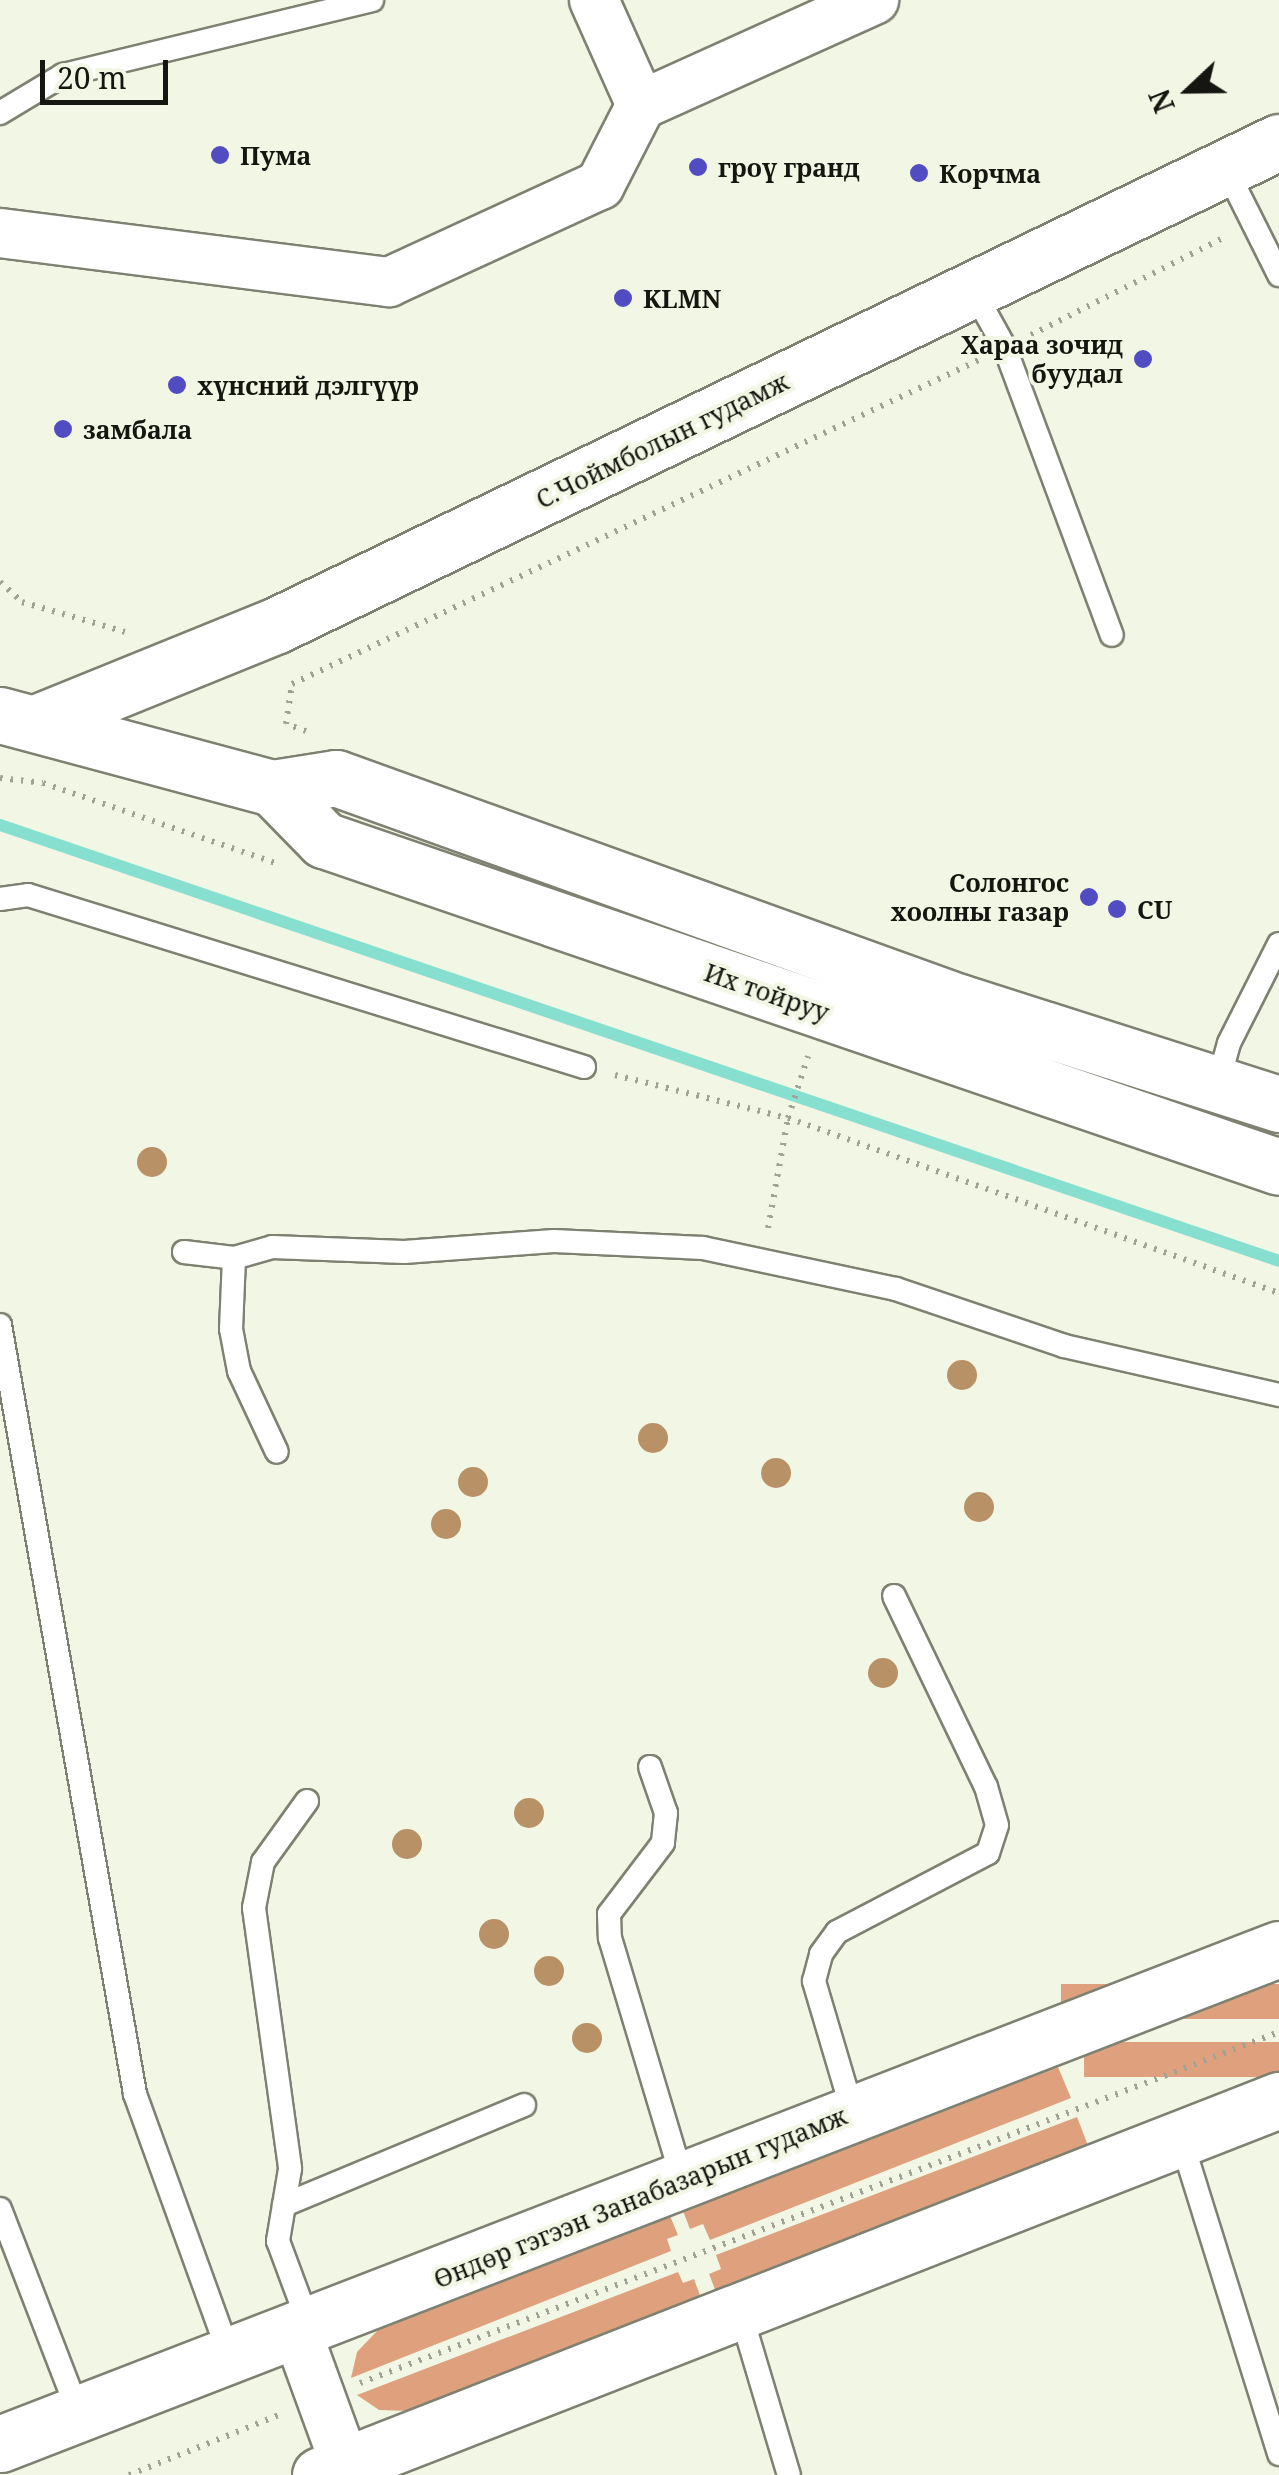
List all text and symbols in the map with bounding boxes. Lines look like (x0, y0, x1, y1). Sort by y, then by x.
scale bar (45, 40, 172, 102)
north arrow (1139, 40, 1239, 140)
text: 20 m (57, 57, 127, 98)
text: N (1139, 84, 1183, 119)
place label: Пума (240, 140, 311, 170)
marker: Пума (209, 144, 231, 166)
place label: гроү гранд (718, 152, 860, 182)
marker: гроү гранд (687, 156, 709, 178)
place label: Корчма (939, 158, 1041, 188)
marker: Корчма (908, 162, 930, 184)
place label: KLMN (643, 283, 721, 313)
marker: KLMN (612, 287, 634, 309)
place label: Хараа зочид буудал (961, 330, 1123, 389)
marker: Хараа зочид буудал (1132, 348, 1154, 370)
street label: С.Чоймболын гудамж (531, 366, 793, 514)
place label: хүнсний дэлгүүр (197, 370, 419, 400)
marker: хүнсний дэлгүүр (166, 374, 188, 396)
place label: замбала (83, 414, 192, 444)
marker: замбала (52, 418, 74, 440)
place label: Солонгос хоолны газар (891, 868, 1069, 927)
marker: Солонгос хоолны газар (1078, 886, 1100, 908)
place label: CU (1137, 894, 1172, 924)
marker: CU (1106, 898, 1128, 920)
street label: Их тойруу (701, 957, 833, 1027)
street label: Өндөр гэгээн Занабазарын гудамж (429, 2100, 851, 2294)

